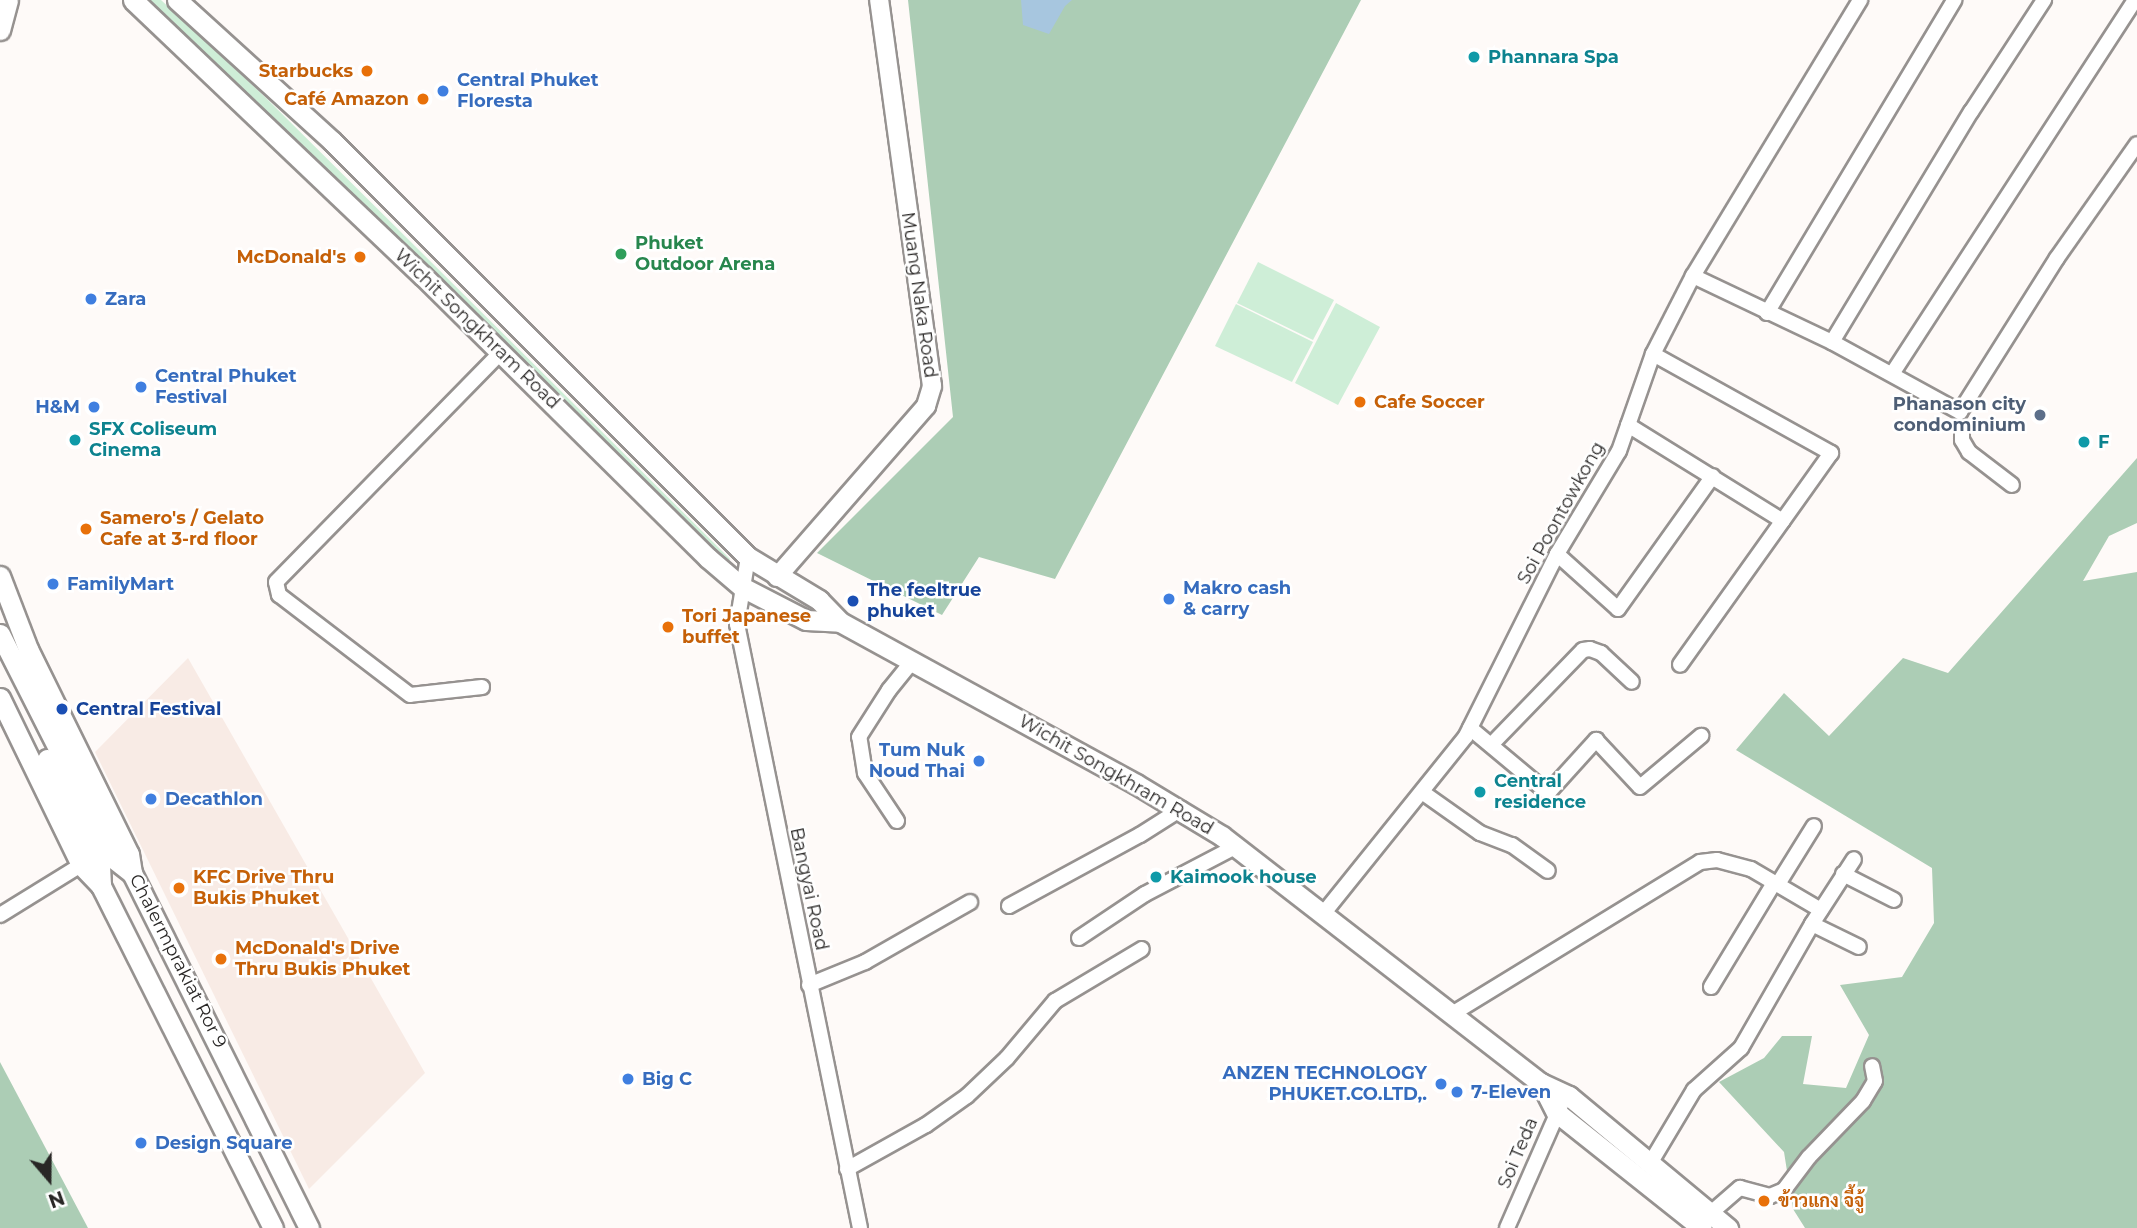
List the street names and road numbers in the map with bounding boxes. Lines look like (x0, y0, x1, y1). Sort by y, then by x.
street label: Muang Naka Road (897, 211, 941, 379)
street label: Wichit Songkhram Road (390, 244, 564, 414)
street label: Soi Poontowkong (1513, 438, 1609, 588)
street label: Wichit Songkhram Road (1015, 710, 1217, 840)
street label: Bangyai Road (785, 825, 833, 953)
street label: Chalermprakiat Ror 9 (125, 870, 231, 1052)
street label: Soi Teda (1493, 1114, 1543, 1192)

